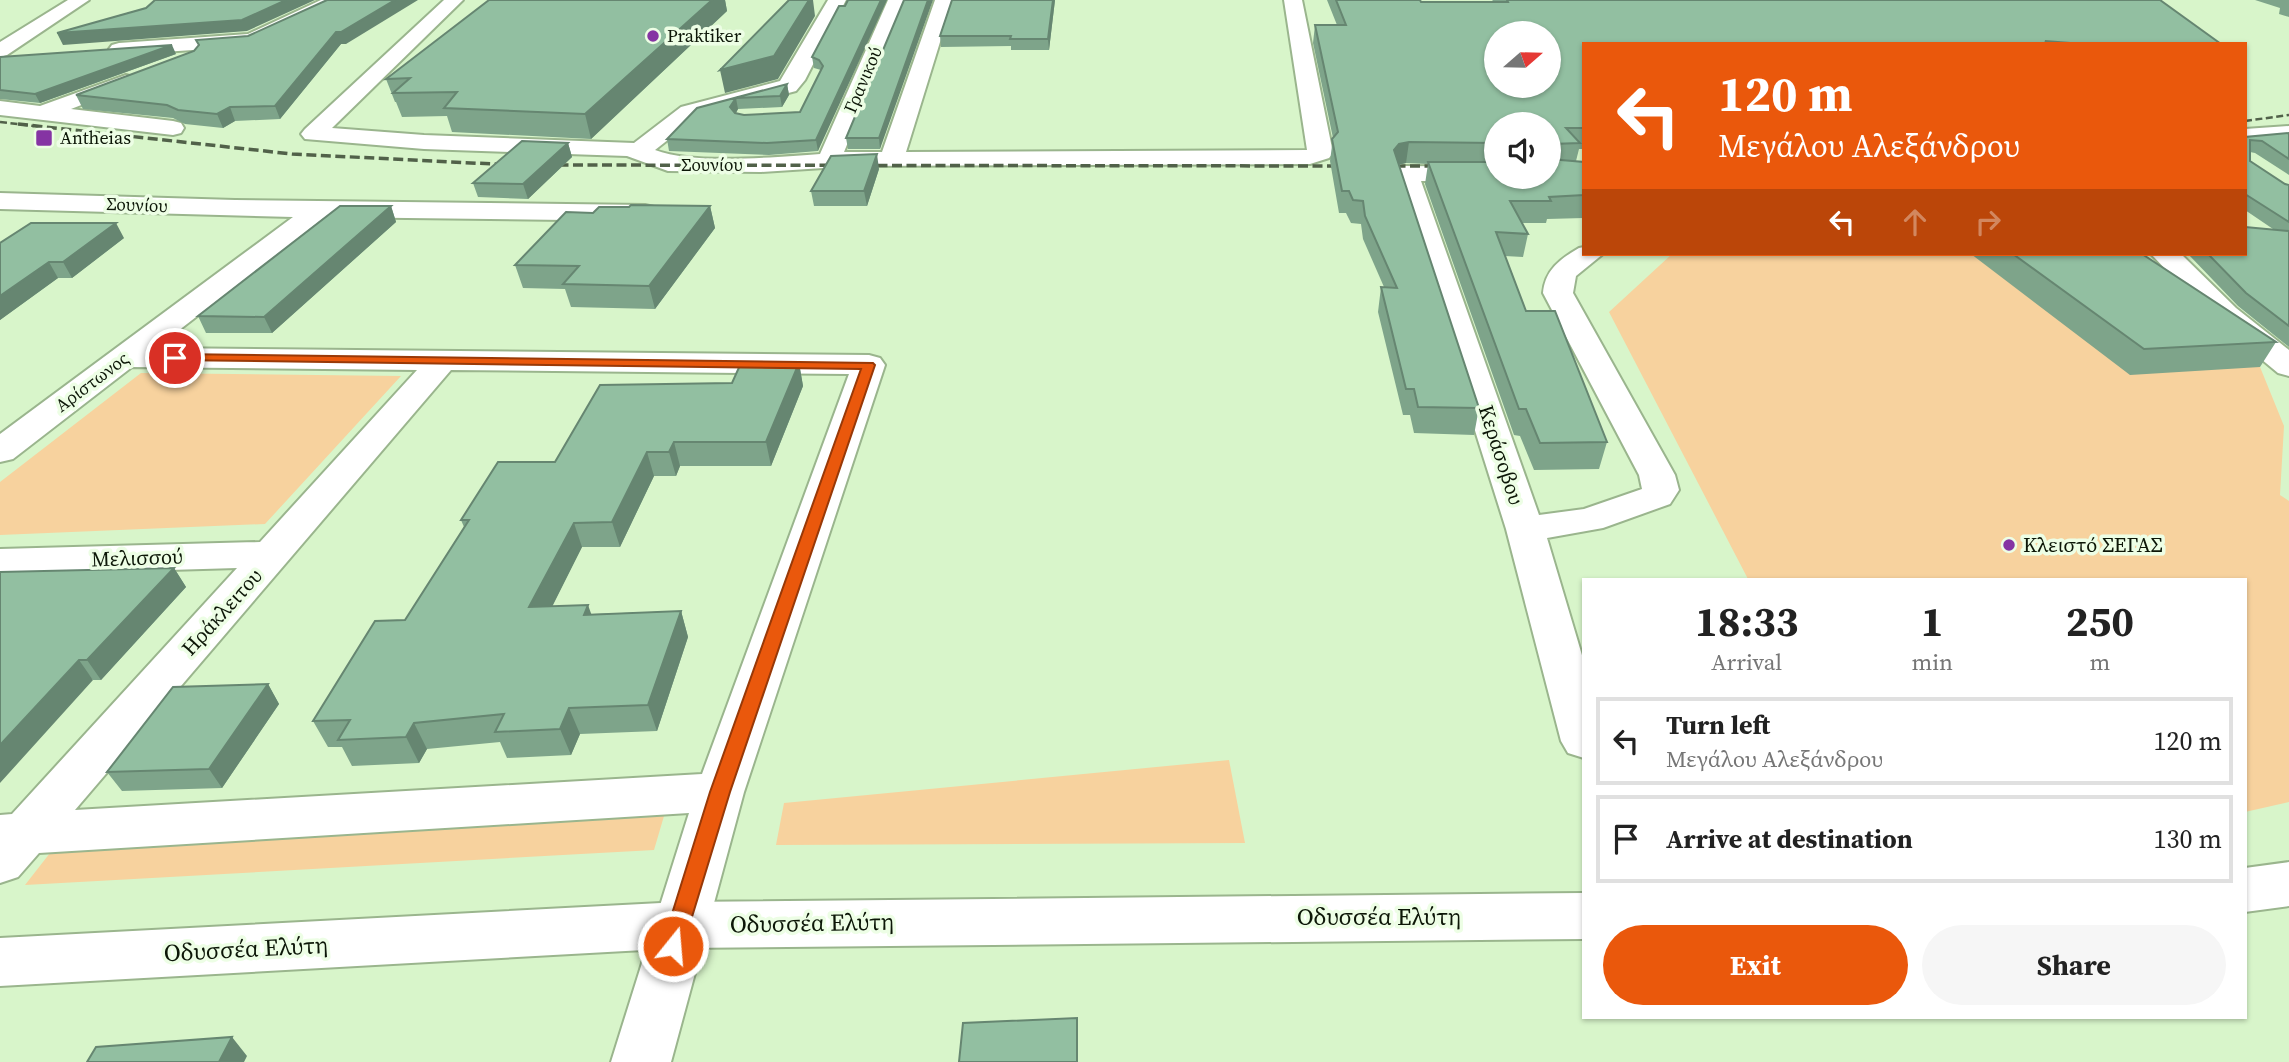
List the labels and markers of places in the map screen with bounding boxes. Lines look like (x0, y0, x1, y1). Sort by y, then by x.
place label: Praktiker (667, 23, 742, 48)
marker: Praktiker (645, 28, 661, 44)
place label: Antheias (60, 125, 131, 150)
marker: Antheias (34, 128, 54, 148)
pin (145, 328, 205, 388)
place label: Κλειστό ΣΕΓΑΣ (2023, 530, 2163, 559)
marker: Κλειστό ΣΕΓΑΣ (2001, 537, 2017, 553)

